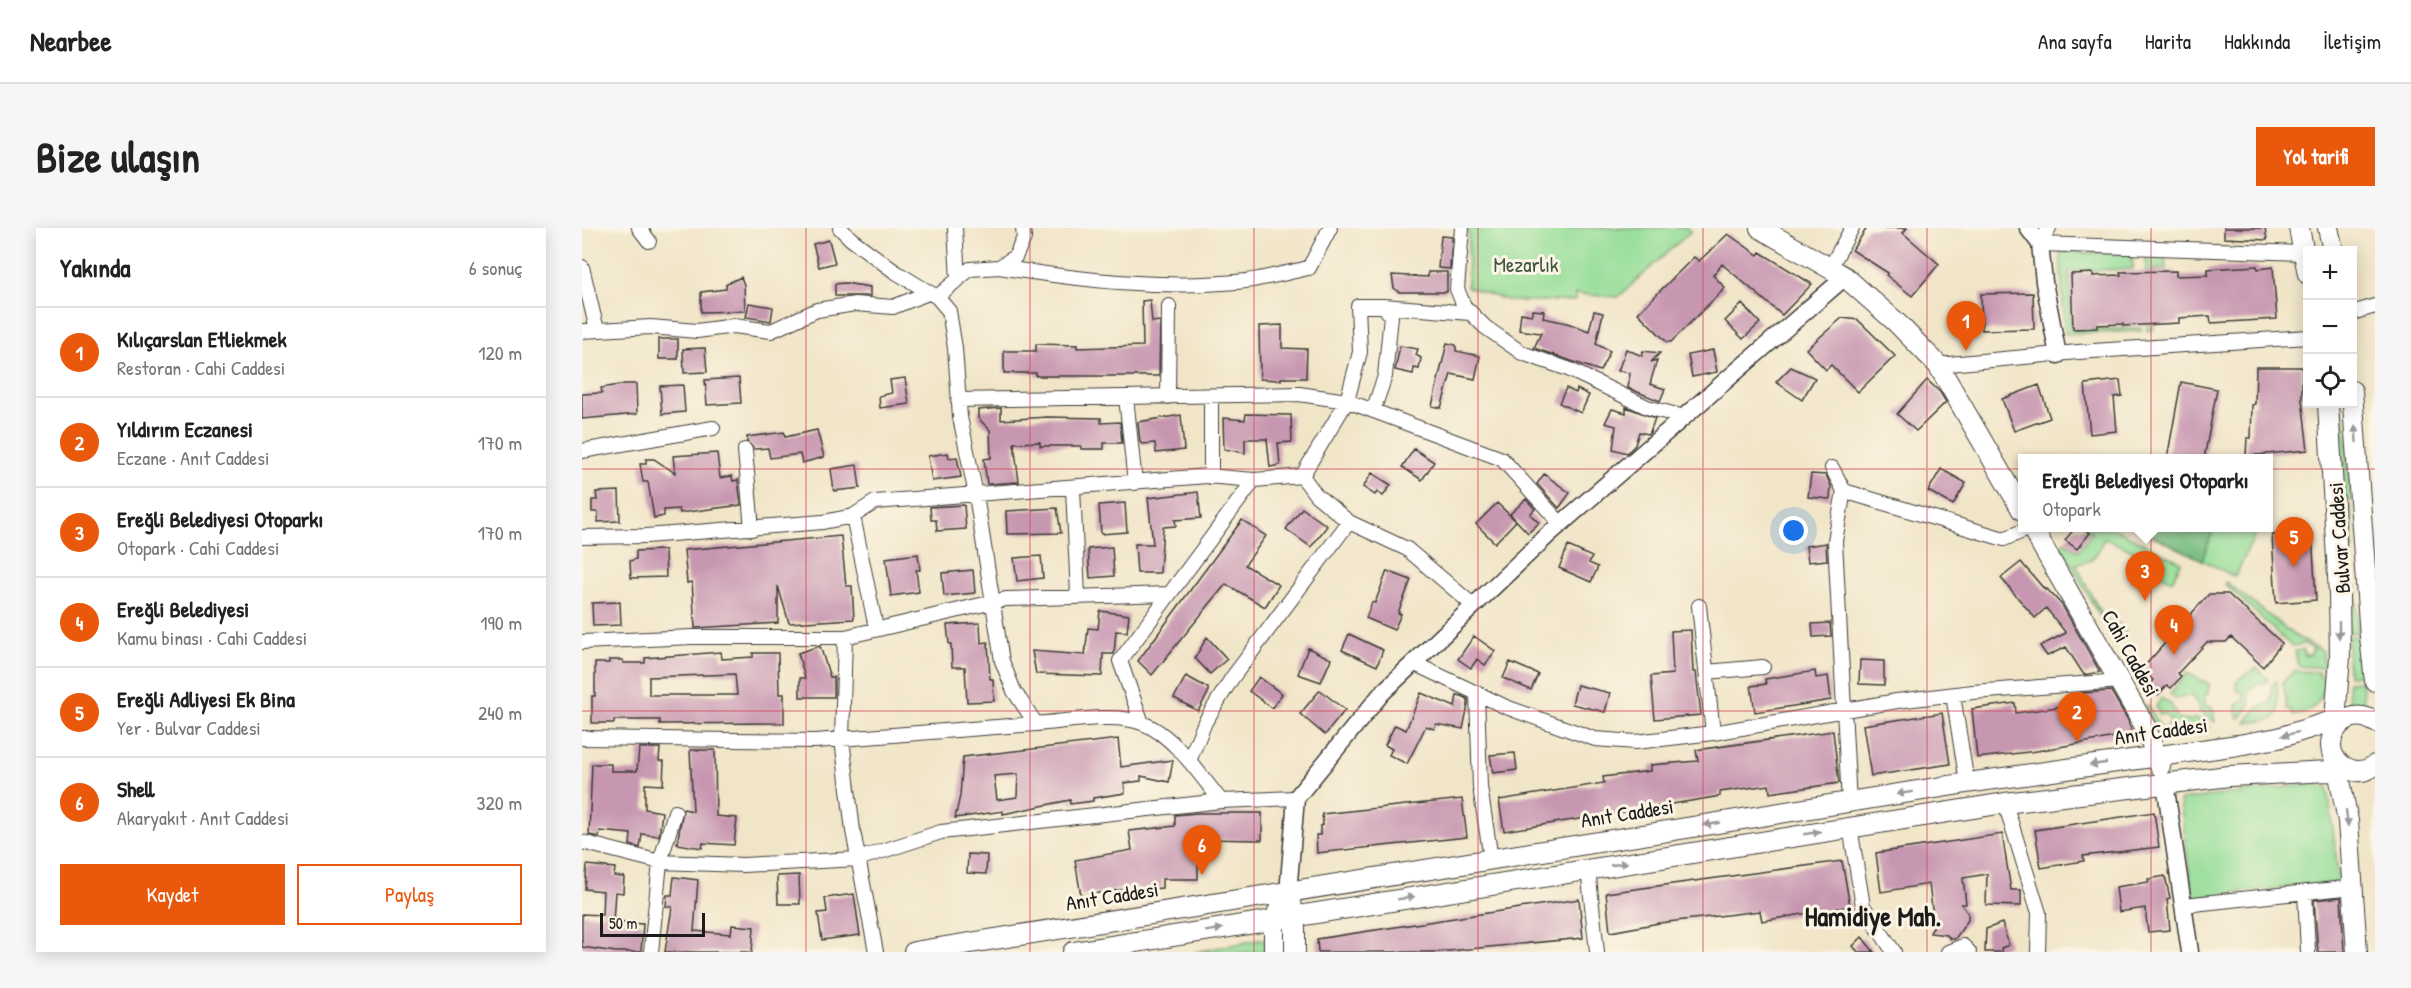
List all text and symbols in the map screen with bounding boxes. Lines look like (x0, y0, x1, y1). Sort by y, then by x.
text: Nearbee (30, 22, 112, 60)
text: Ana sayfa (2038, 27, 2112, 56)
text: Harita (2145, 27, 2191, 56)
text: Hakkında (2224, 27, 2290, 56)
text: İletişim (2323, 27, 2381, 56)
button: Yol tarifi (2256, 127, 2375, 186)
text: Bize ulaşın (36, 128, 200, 185)
map controls (2303, 246, 2357, 408)
button: + (2303, 246, 2357, 300)
text: Yakında (60, 250, 130, 285)
park label: Mezarlık (1493, 250, 1559, 279)
text: 6 sonuç (469, 254, 522, 281)
button: − (2303, 300, 2357, 354)
pin: 1 (1946, 302, 1986, 351)
text: Kılıçarslan Etliekmek (117, 324, 287, 354)
text: 1 (76, 339, 83, 366)
text: 120 m (478, 339, 522, 366)
text: Restoran · Cahi Caddesi (117, 354, 285, 381)
button: locate (2303, 354, 2357, 408)
text: Yıldırım Eczanesi (117, 414, 253, 444)
one-way arrow (2351, 425, 2361, 444)
text: 2 (75, 429, 84, 456)
text: 170 m (478, 429, 522, 456)
text: Eczane · Anıt Caddesi (117, 444, 270, 471)
popup (2018, 454, 2273, 532)
text: Ereğli Belediyesi Otoparkı (2042, 465, 2249, 495)
street label: Bulvar Caddesi (2321, 481, 2357, 595)
text: Otopark (2042, 495, 2101, 522)
text: Ereğli Belediyesi Otoparkı (117, 504, 323, 534)
your location (1779, 516, 1808, 545)
pin: 5 (2274, 518, 2314, 567)
text: 3 (75, 519, 84, 546)
text: 170 m (478, 519, 522, 546)
text: Otopark · Cahi Caddesi (117, 534, 279, 561)
pin: 3 (2126, 552, 2164, 601)
text: Ereğli Belediyesi (117, 594, 249, 624)
street label: Cahi Caddesi (2095, 604, 2167, 702)
pin: 4 (2154, 606, 2194, 655)
text: 4 (76, 609, 83, 636)
text: 190 m (480, 609, 522, 636)
one-way arrow (2335, 620, 2344, 639)
text: Kamu binası · Cahi Caddesi (117, 624, 307, 651)
text: Ereğli Adliyesi Ek Bina (117, 684, 295, 714)
pin: 2 (2058, 692, 2096, 742)
text: 5 (75, 699, 84, 726)
text: 240 m (478, 699, 522, 726)
street label: Anıt Caddesi (2113, 710, 2209, 752)
text: Yer · Bulvar Caddesi (117, 714, 261, 741)
one-way arrow (2281, 730, 2299, 740)
one-way arrow (2088, 760, 2107, 769)
text: Shell (117, 774, 155, 804)
text: 6 (76, 789, 83, 816)
text: 320 m (477, 789, 522, 816)
one-way arrow (1895, 789, 1914, 798)
street label: Anıt Caddesi (1578, 791, 1676, 835)
text: Akaryakıt · Anıt Caddesi (117, 804, 289, 831)
one-way arrow (2343, 808, 2352, 827)
one-way arrow (1703, 820, 1722, 829)
pin: 6 (1182, 826, 1222, 875)
one-way arrow (1802, 829, 1821, 838)
one-way arrow (1610, 859, 1629, 868)
button: Kaydet (60, 864, 285, 925)
button: Paylaş (297, 864, 522, 925)
street label: Anıt Caddesi (1063, 874, 1161, 918)
one-way arrow (1397, 894, 1416, 903)
district label: Hamidiye Mah. (1805, 898, 1941, 936)
scale bar (600, 910, 705, 938)
text: 50 m (609, 912, 638, 934)
one-way arrow (1204, 925, 1223, 934)

